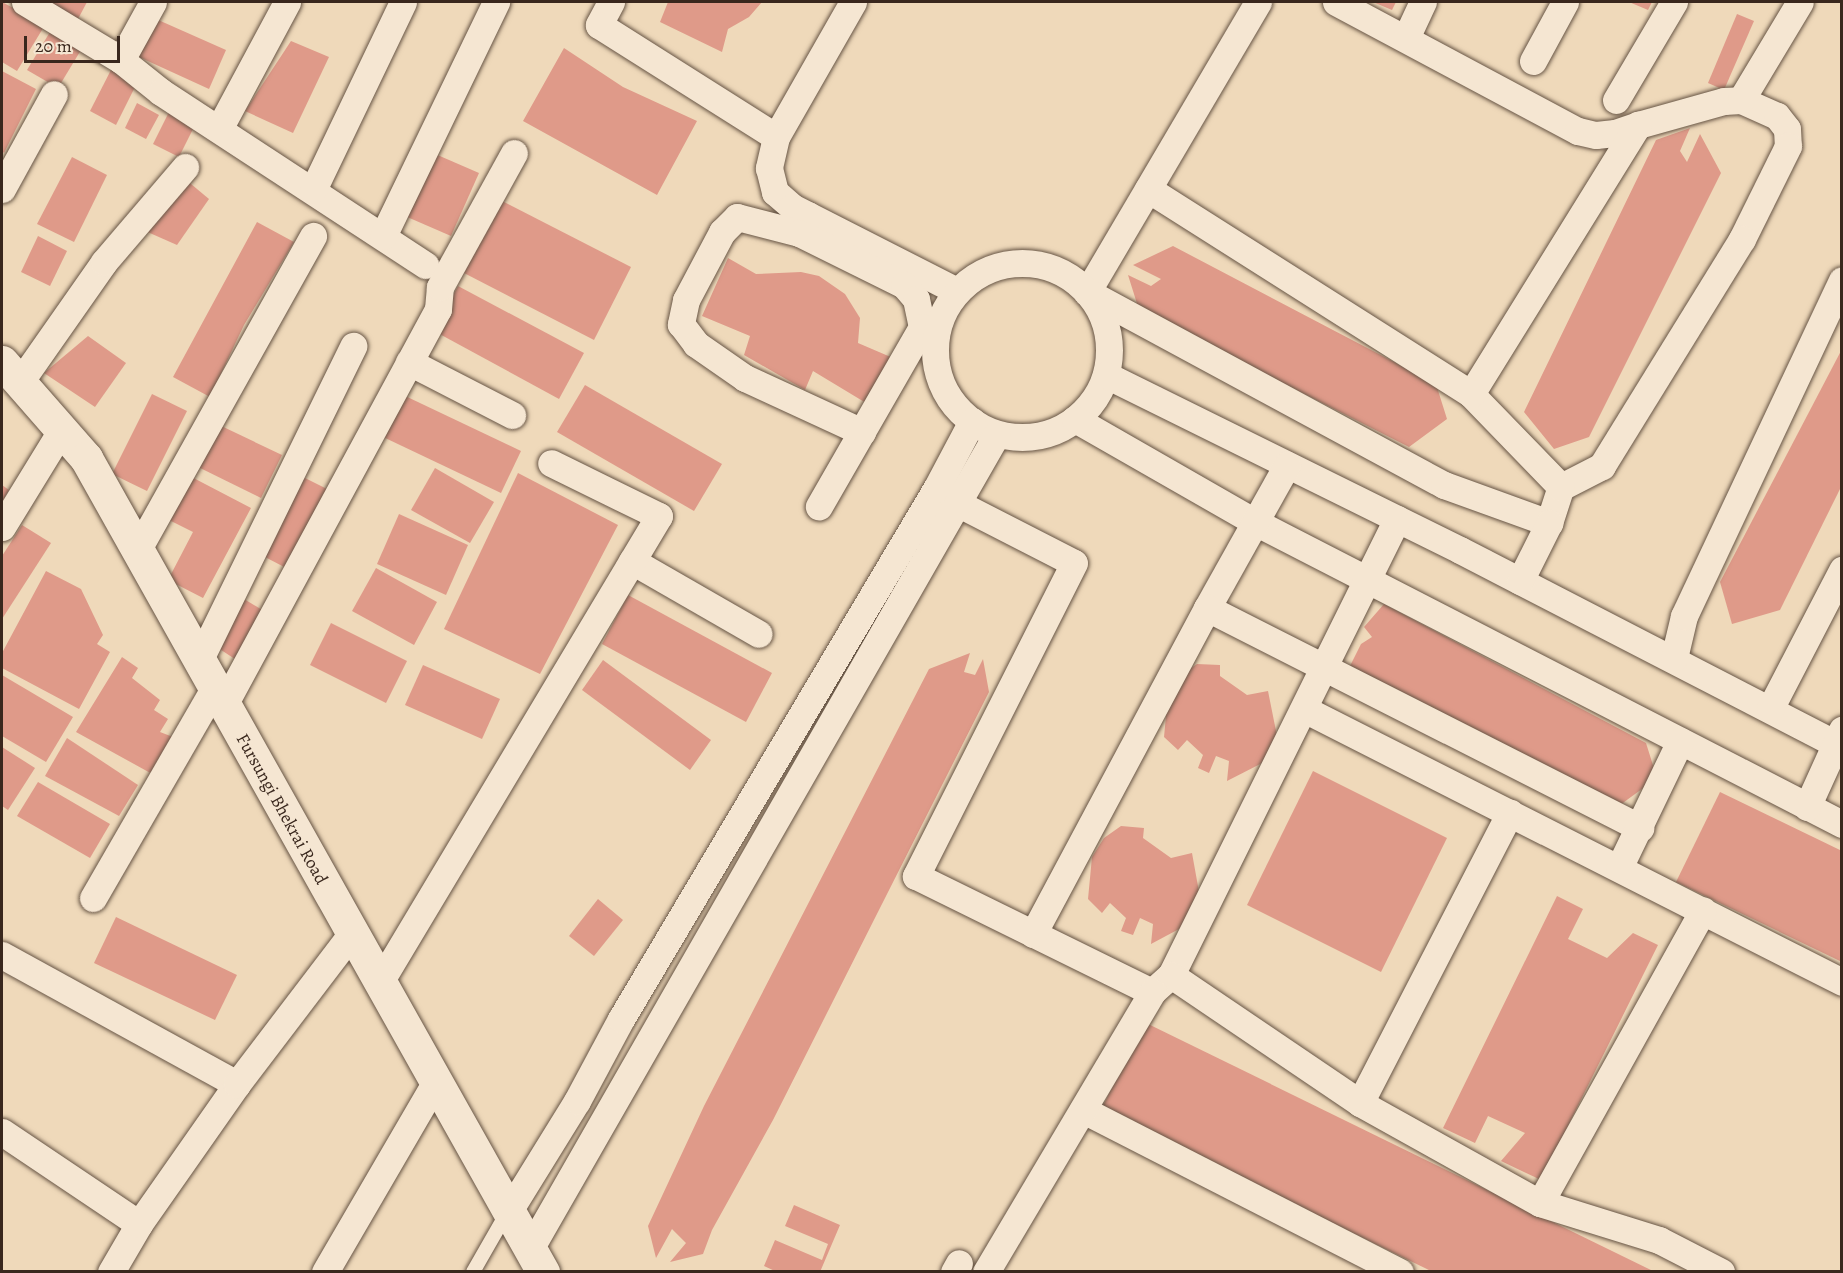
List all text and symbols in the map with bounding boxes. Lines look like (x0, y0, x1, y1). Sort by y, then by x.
scale bar (27, 24, 123, 62)
text: 20 m (35, 34, 72, 58)
street label: Fursungi Bhekrai Road (232, 730, 332, 888)

